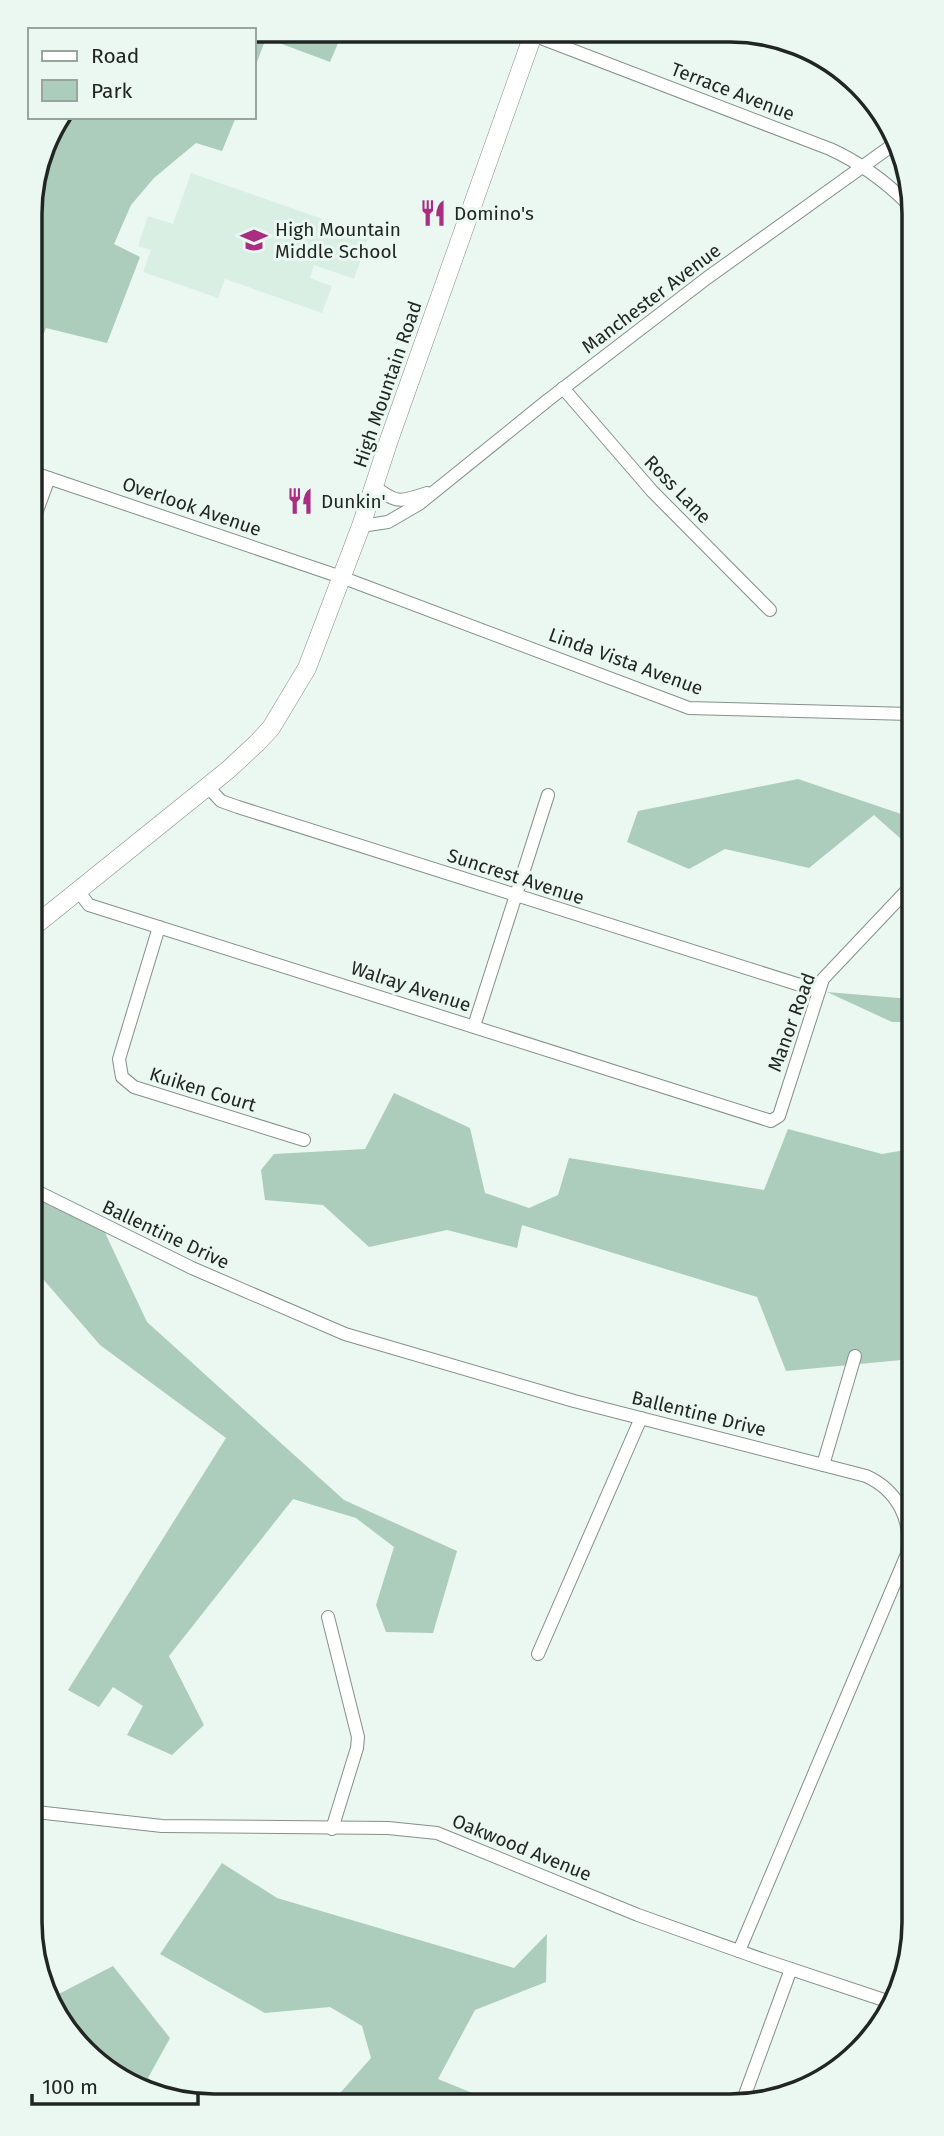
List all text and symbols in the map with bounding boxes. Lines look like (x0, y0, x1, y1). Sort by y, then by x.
legend (28, 28, 256, 119)
text: Road (91, 43, 139, 69)
street label: Terrace Avenue (668, 57, 798, 126)
text: Park (91, 78, 133, 104)
restaurant icon: Domino's (418, 198, 448, 228)
place label: Domino's (454, 202, 534, 225)
place label: High Mountain Middle School (275, 218, 401, 263)
school or university icon: High Mountain Middle School (239, 225, 269, 255)
street label: Manchester Avenue (577, 239, 725, 358)
street label: High Mountain Road (348, 298, 427, 471)
street label: Ross Lane (639, 450, 716, 528)
street label: Overlook Avenue (119, 472, 264, 541)
restaurant icon: Dunkin' (285, 486, 315, 516)
place label: Dunkin' (321, 490, 386, 513)
street label: Linda Vista Avenue (545, 623, 706, 700)
street label: Suncrest Avenue (444, 844, 587, 909)
street label: Walray Avenue (348, 956, 474, 1017)
street label: Manor Road (763, 970, 820, 1075)
street label: Kuiken Court (147, 1062, 259, 1117)
street label: Ballentine Drive (99, 1195, 233, 1274)
street label: Ballentine Drive (629, 1386, 768, 1441)
street label: Oakwood Avenue (449, 1809, 595, 1886)
scale bar (32, 2062, 198, 2106)
text: 100 m (42, 2074, 98, 2100)

